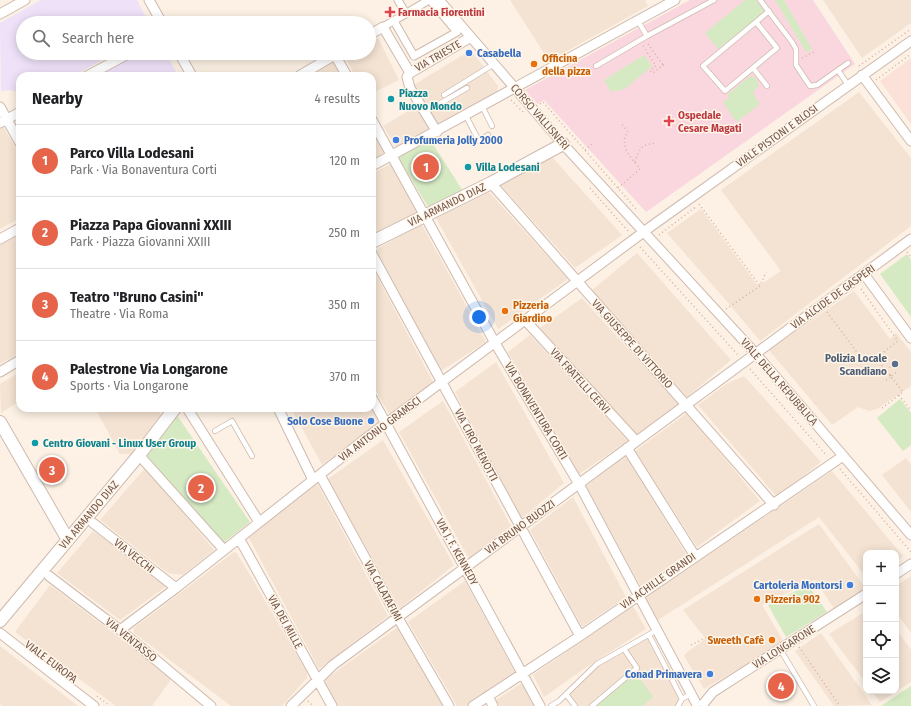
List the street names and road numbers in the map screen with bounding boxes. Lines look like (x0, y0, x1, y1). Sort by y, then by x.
street label: VIA TRIESTE (413, 38, 463, 74)
street label: CORSO VALLISNERI (508, 81, 572, 153)
street label: VIALE PISTONI E BLOSI (734, 102, 820, 170)
street label: VIA ARMANDO DIAZ (406, 181, 488, 229)
street label: VIA ALCIDE DE GASPERI (788, 262, 878, 332)
street label: VIA GIUSEPPE DI VITTORIO (589, 297, 675, 391)
street label: VIALE DELLA REPUBBLICA (738, 336, 820, 428)
street label: VIA FRATELLI CERVI (547, 346, 613, 416)
street label: VIA BONAVENTURA CORTI (502, 360, 570, 462)
street label: VIA ANTONIO GRAMSCI (336, 394, 424, 464)
street label: VIA CIRO MENOTTI (451, 407, 501, 483)
street label: VIA ARMANDO DIAZ (57, 478, 121, 552)
street label: VIA BRUNO BUOZZI (482, 497, 558, 557)
street label: VIA J. F. KENNEDY (433, 516, 481, 588)
street label: VIA VECCHI (111, 536, 157, 576)
street label: VIA ACHILLE GRANDI (618, 550, 698, 612)
street label: VIA CALATAFIMI (361, 559, 405, 623)
street label: VIA DEI MILLE (265, 593, 305, 651)
street label: VIA VENTASSO (103, 615, 159, 665)
street label: VIA LONGARONE (750, 623, 818, 671)
street label: VIALE EUROPA (22, 638, 80, 686)

